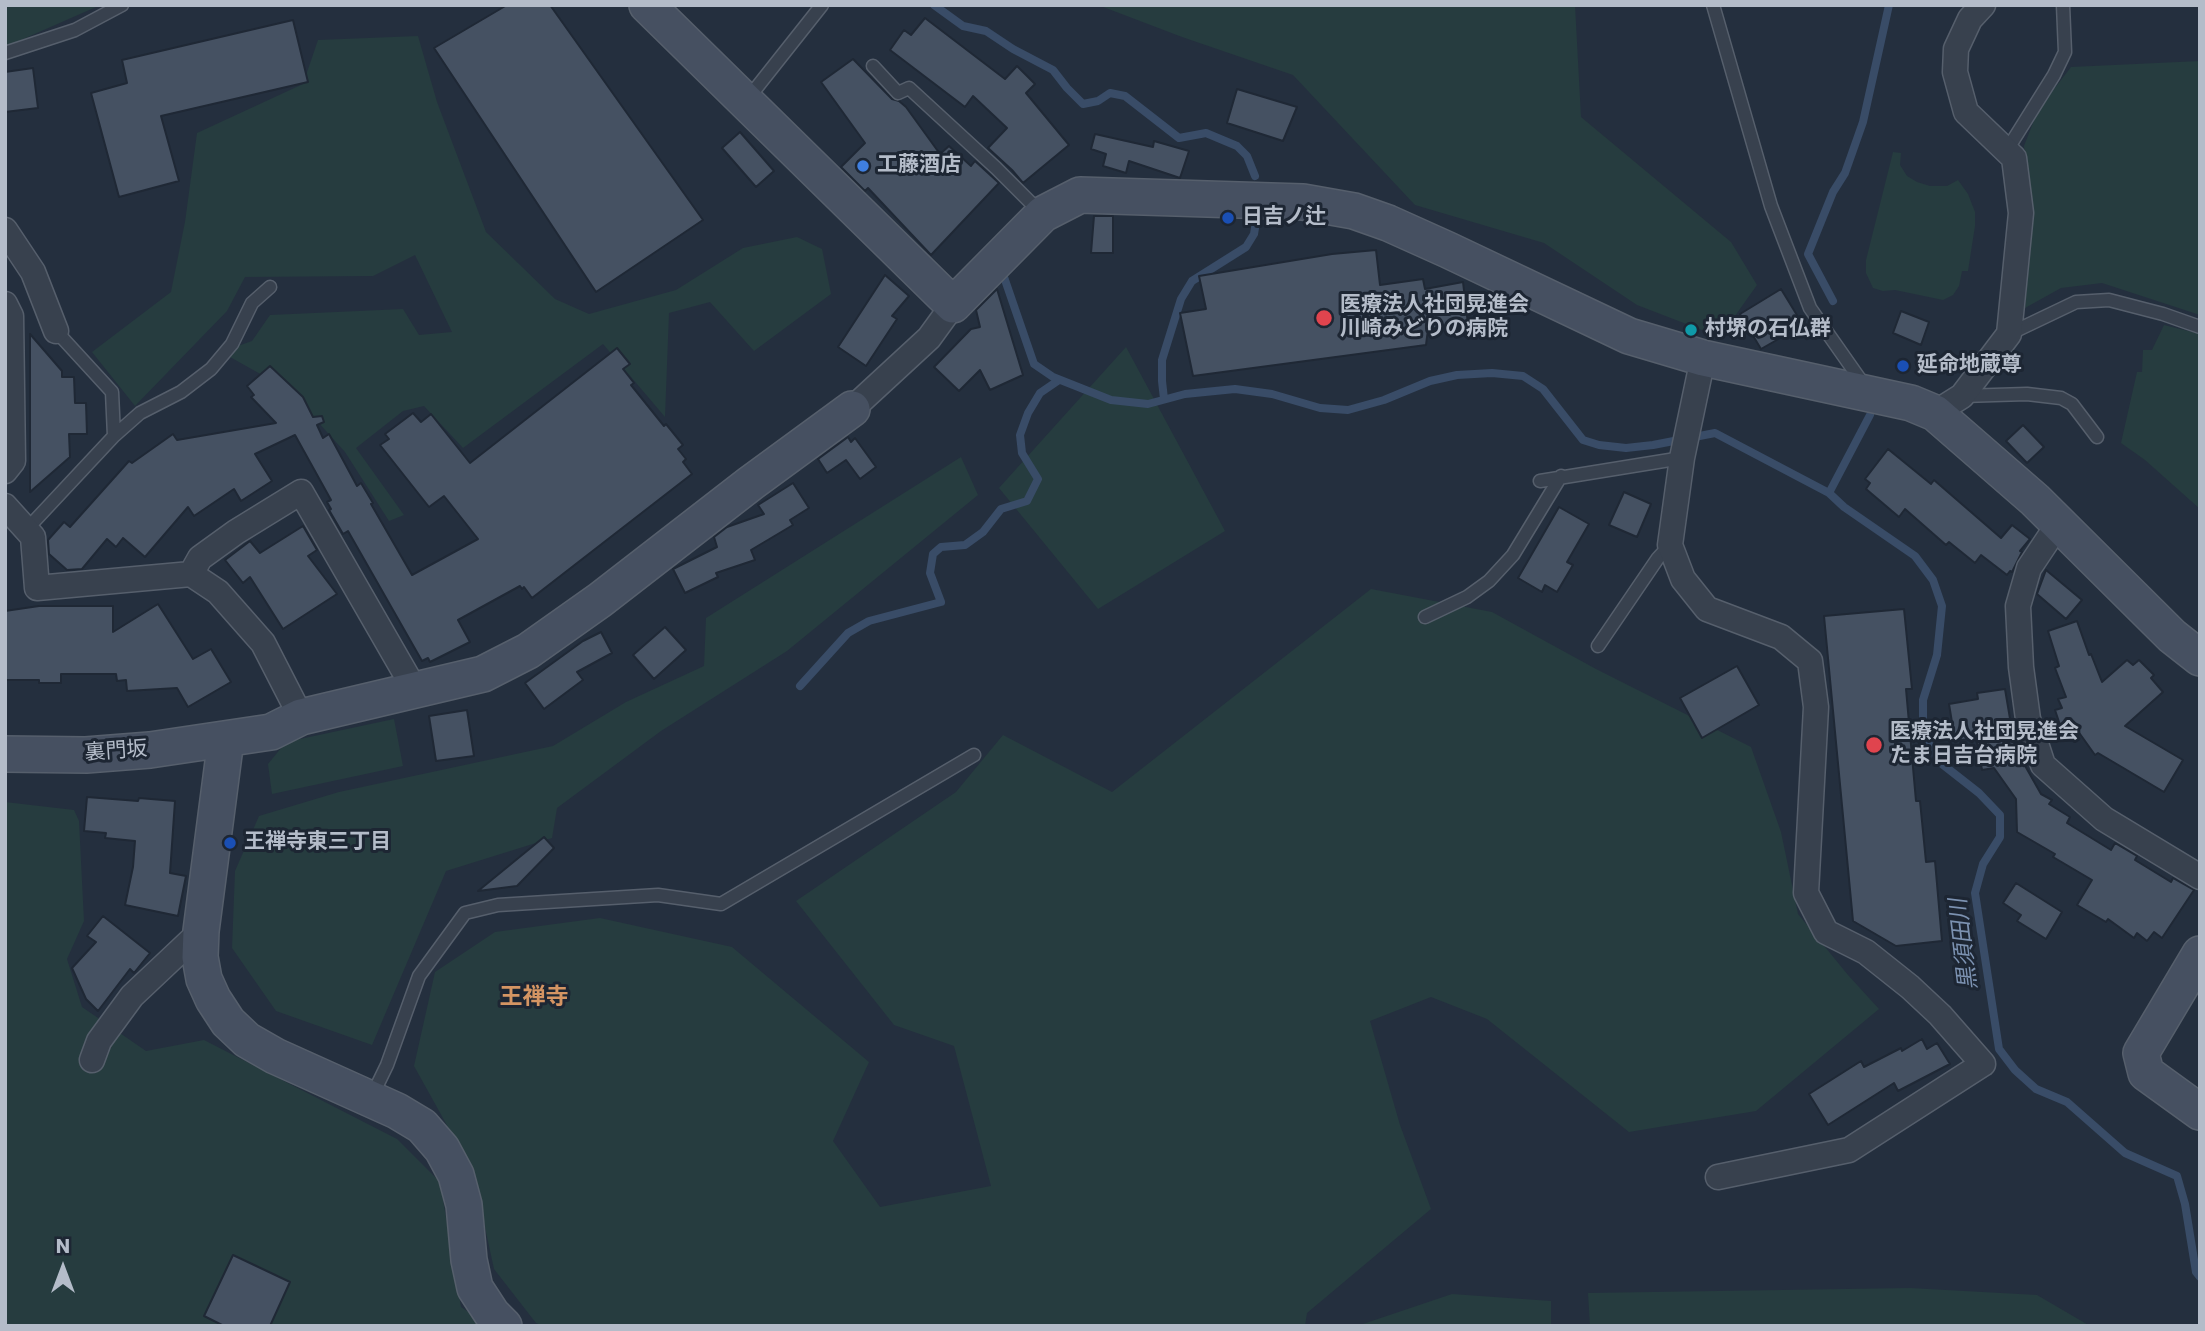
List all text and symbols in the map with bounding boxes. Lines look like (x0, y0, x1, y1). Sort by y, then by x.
place label: 工藤酒店 (877, 153, 961, 179)
marker: 工藤酒店 (855, 158, 871, 174)
place label: 日吉ノ辻 (1242, 205, 1326, 231)
marker: 日吉ノ辻 (1220, 210, 1236, 226)
place label: 医療法人社団晃進会 川崎みどりの病院 (1340, 293, 1529, 343)
marker: 医療法人社団晃進会 川崎みどりの病院 (1314, 308, 1334, 328)
place label: 村堺の石仏群 (1705, 317, 1831, 343)
marker: 村堺の石仏群 (1683, 322, 1699, 338)
place label: 延命地蔵尊 (1917, 353, 2022, 379)
marker: 延命地蔵尊 (1895, 358, 1911, 374)
place label: 医療法人社団晃進会 たま日吉台病院 (1890, 720, 2079, 770)
marker: 医療法人社団晃進会 たま日吉台病院 (1864, 735, 1884, 755)
street label: 裏門坂 (84, 737, 148, 767)
place label: 王禅寺東三丁目 (244, 830, 391, 856)
marker: 王禅寺東三丁目 (222, 835, 238, 851)
water label: 黒須田川 (1946, 897, 1984, 991)
district label: 王禅寺 (500, 984, 568, 1012)
north arrow (28, 1233, 98, 1303)
text: N (56, 1233, 70, 1260)

